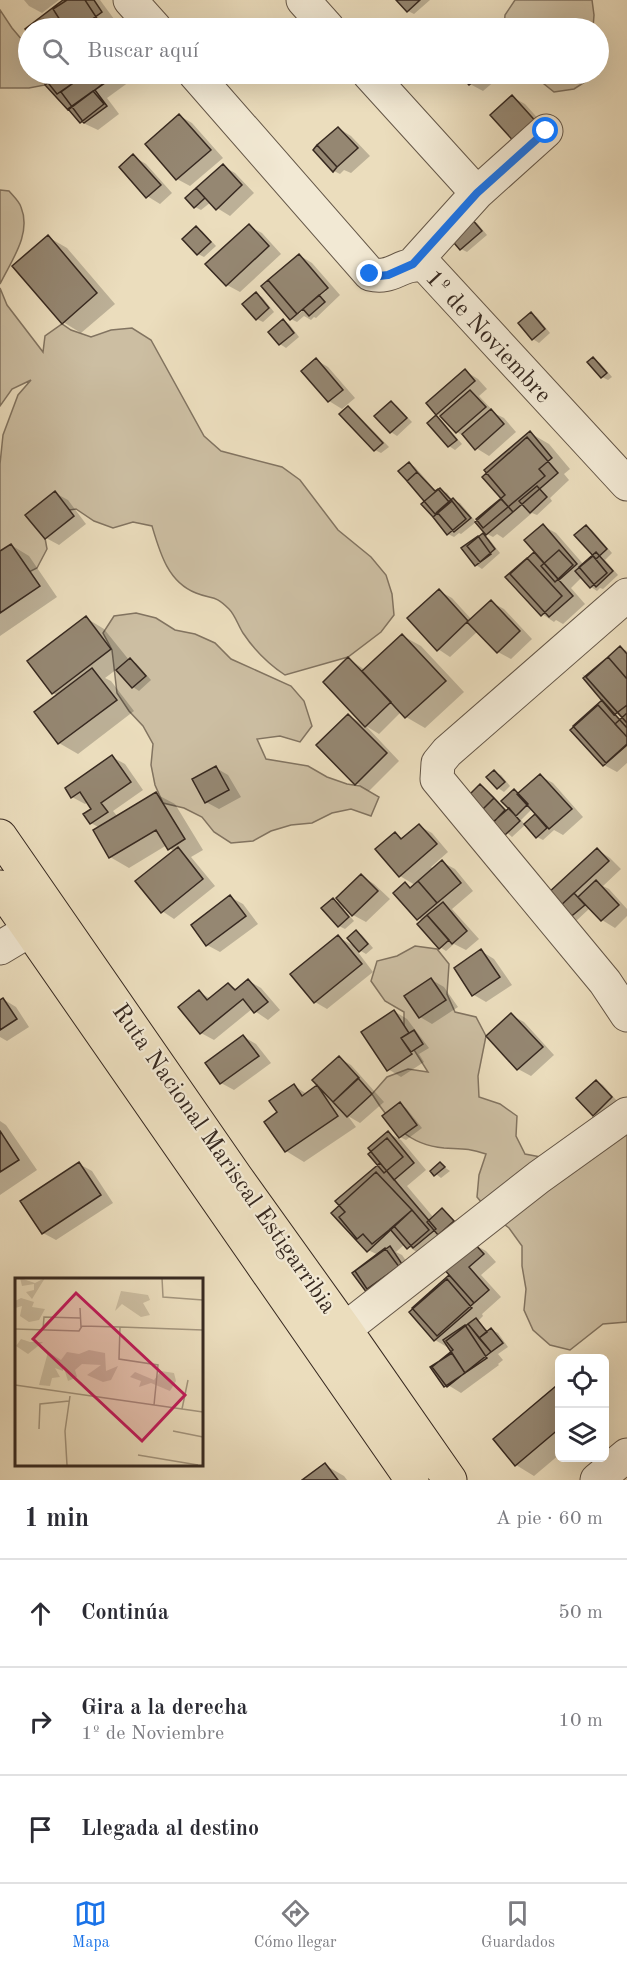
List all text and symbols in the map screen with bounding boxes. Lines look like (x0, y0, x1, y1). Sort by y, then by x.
search box (18, 18, 609, 84)
icon: search (39, 35, 72, 68)
text: Buscar aquí (87, 40, 199, 62)
route start (532, 117, 558, 143)
route end (356, 260, 382, 286)
street label: 1º de Noviembre (420, 266, 555, 408)
street label: Ruta Nacional Mariscal Estigarribia (107, 1000, 340, 1318)
inset map (15, 1278, 202, 1465)
map controls (555, 1354, 609, 1462)
button: locate (555, 1354, 609, 1408)
button: layers (555, 1408, 609, 1462)
text: 1 min (24, 1506, 89, 1532)
text: A pie · 60 m (496, 1509, 603, 1529)
icon: ahead (24, 1597, 57, 1630)
text: Continúa (81, 1602, 169, 1624)
text: 50 m (558, 1603, 603, 1623)
text: Gira a la derecha (81, 1697, 248, 1719)
icon: right (24, 1705, 57, 1738)
text: 10 m (558, 1711, 603, 1731)
text: 1º de Noviembre (81, 1724, 224, 1744)
icon: arrive (24, 1813, 57, 1846)
text: Llegada al destino (81, 1818, 259, 1840)
tab: Mapa (72, 1897, 110, 1953)
tab: Cómo llegar (254, 1897, 337, 1953)
tab: Guardados (481, 1897, 555, 1953)

